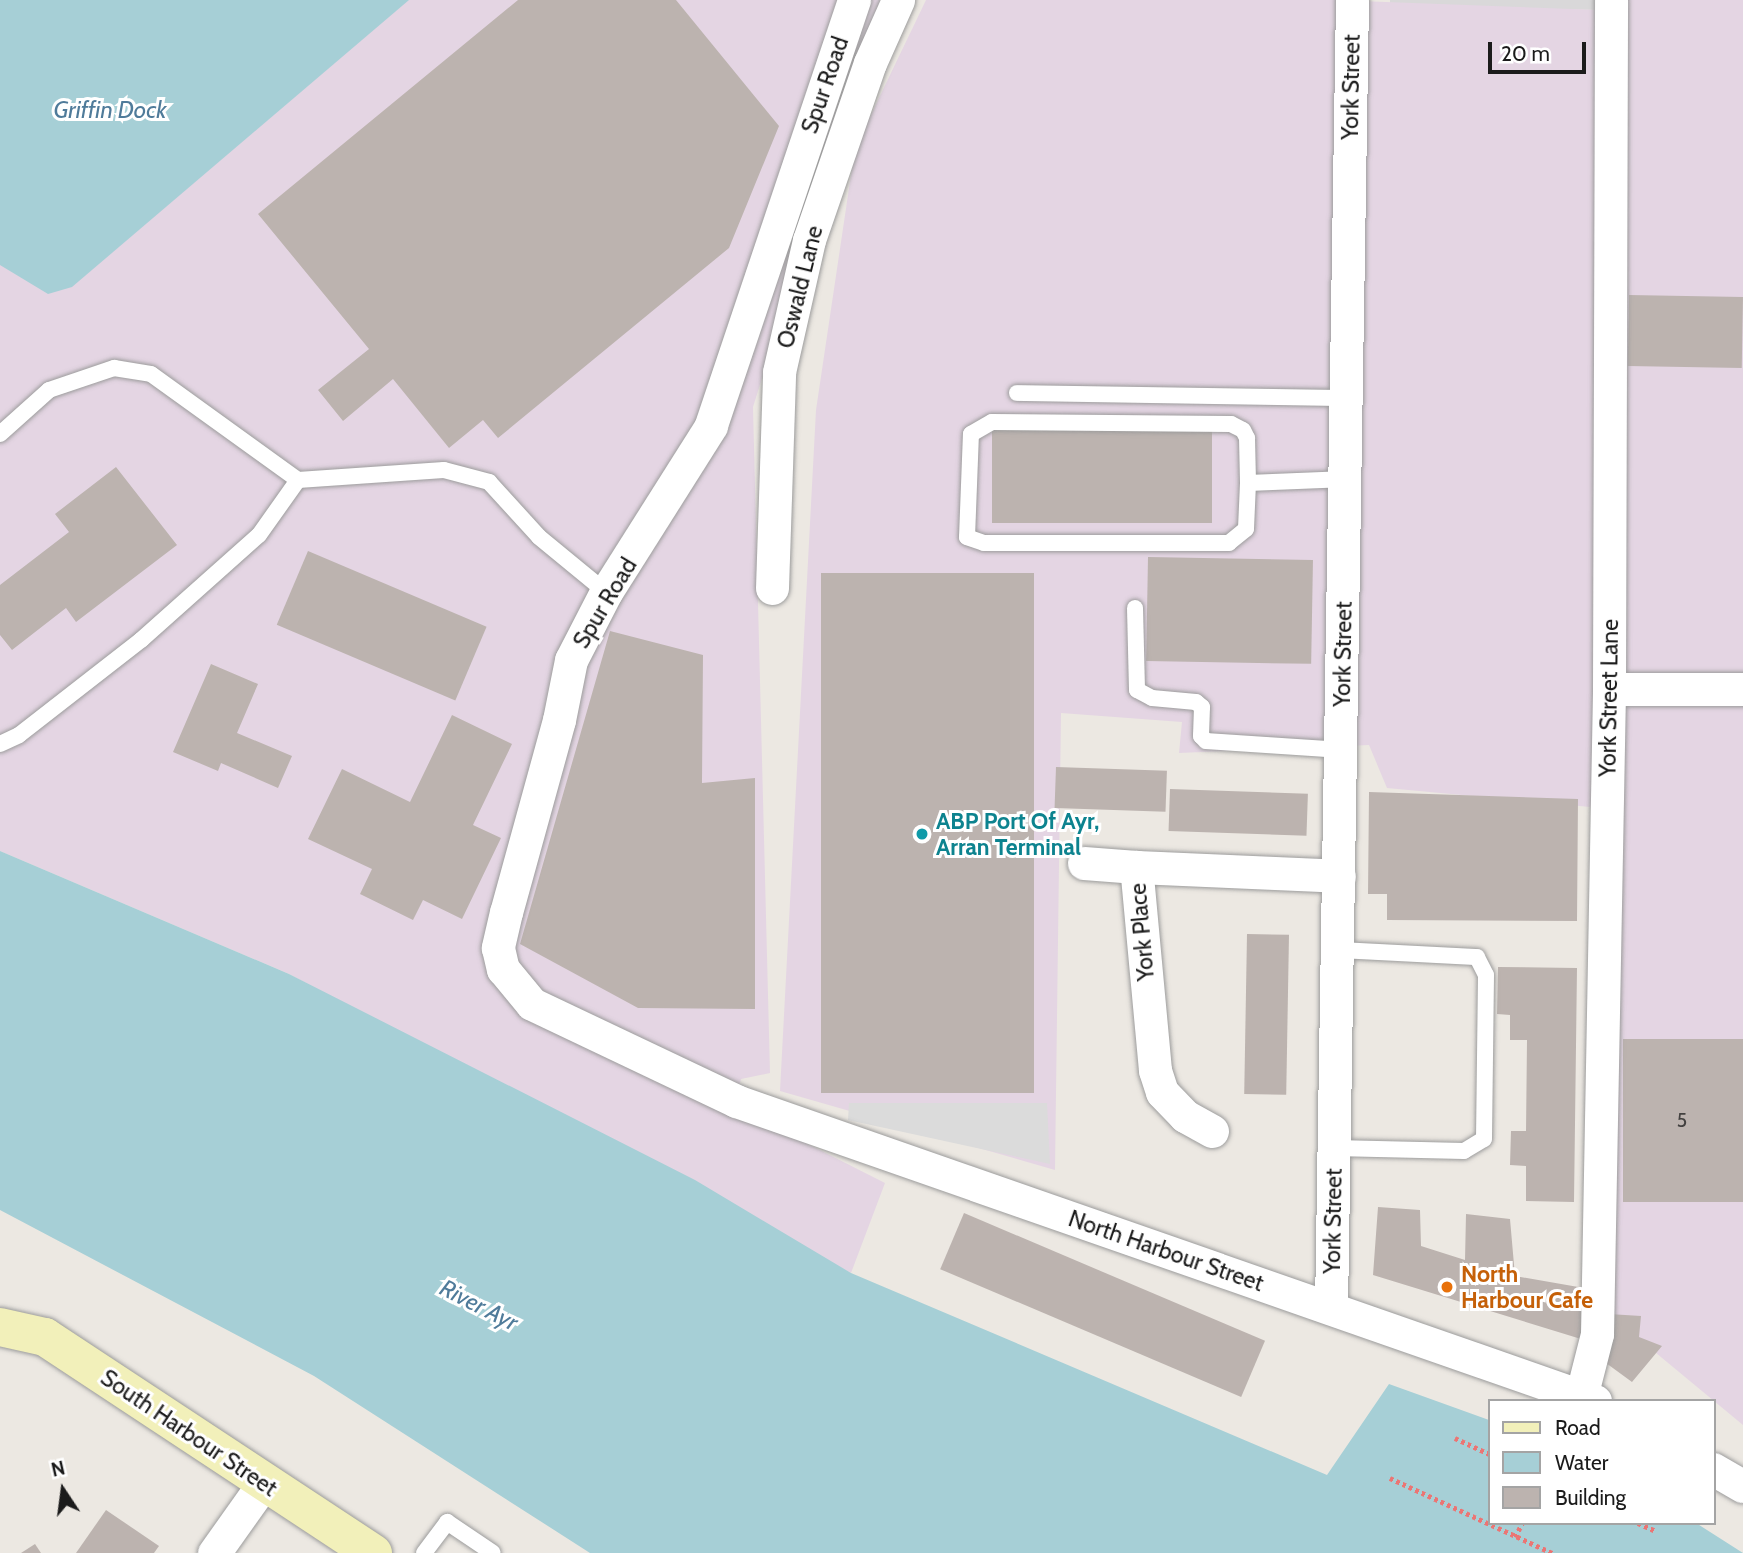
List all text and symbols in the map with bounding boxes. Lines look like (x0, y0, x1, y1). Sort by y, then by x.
scale bar (1491, 28, 1589, 72)
street label: Spur Road (796, 33, 854, 137)
street label: York Street (1336, 34, 1366, 140)
text: 20 m (1501, 41, 1550, 66)
water label: Griffin Dock (54, 96, 166, 124)
street label: Oswald Lane (771, 223, 829, 351)
street label: Spur Road (567, 553, 643, 653)
street label: York Street (1328, 601, 1358, 707)
street label: York Street Lane (1594, 619, 1624, 777)
place label: ABP Port Of Ayr, Arran Terminal (936, 807, 1099, 861)
marker: ABP Port Of Ayr, Arran Terminal (914, 826, 930, 842)
street label: York Place (1124, 882, 1160, 982)
house number: 5 (1677, 1110, 1687, 1132)
street label: York Street (1318, 1168, 1348, 1274)
street label: North Harbour Street (1065, 1205, 1267, 1297)
place label: North Harbour Cafe (1461, 1260, 1593, 1314)
water label: River Ayr (435, 1273, 523, 1337)
marker: North Harbour Cafe (1439, 1279, 1455, 1295)
street label: South Harbour Street (96, 1364, 282, 1502)
legend (1488, 1399, 1715, 1525)
text: Road (1555, 1415, 1601, 1440)
text: Water (1555, 1450, 1608, 1475)
north arrow (28, 1455, 98, 1525)
text: N (49, 1456, 67, 1482)
text: Building (1555, 1485, 1626, 1510)

